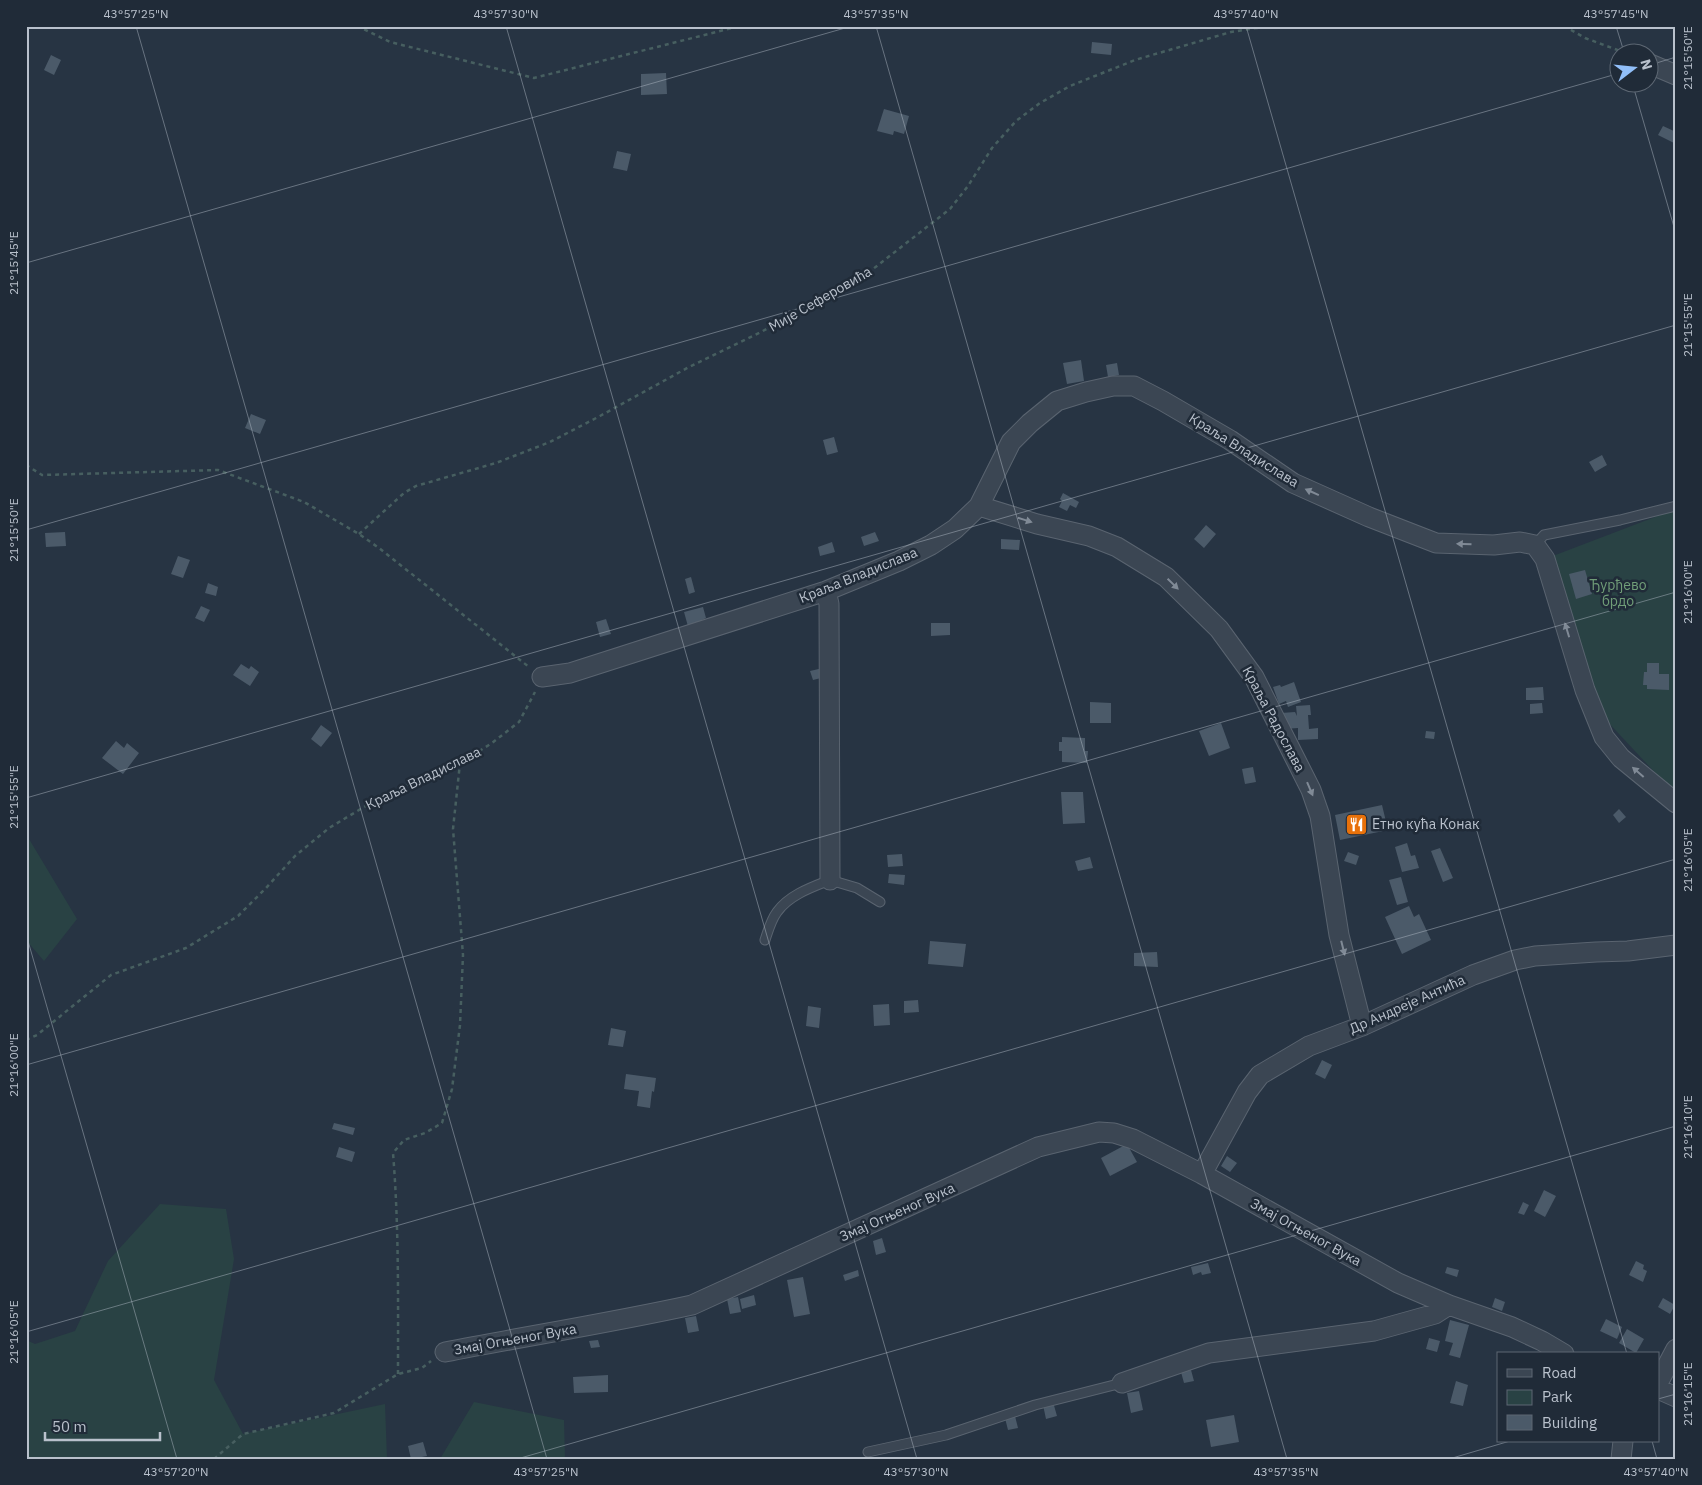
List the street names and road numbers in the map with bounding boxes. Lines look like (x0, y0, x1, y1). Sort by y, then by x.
street label: Мије Сеферовића (765, 262, 875, 336)
street label: Краља Владислава (1186, 409, 1303, 491)
street label: Краља Владислава (796, 543, 920, 607)
street label: Краља Радослава (1239, 663, 1310, 775)
street label: Краља Владислава (362, 742, 484, 814)
street label: Др Андреје Антића (1346, 970, 1468, 1038)
street label: Змај Огњеног Вука (837, 1178, 958, 1245)
street label: Змај Огњеног Вука (1247, 1194, 1365, 1270)
street label: Змај Огњеног Вука (452, 1319, 578, 1359)

